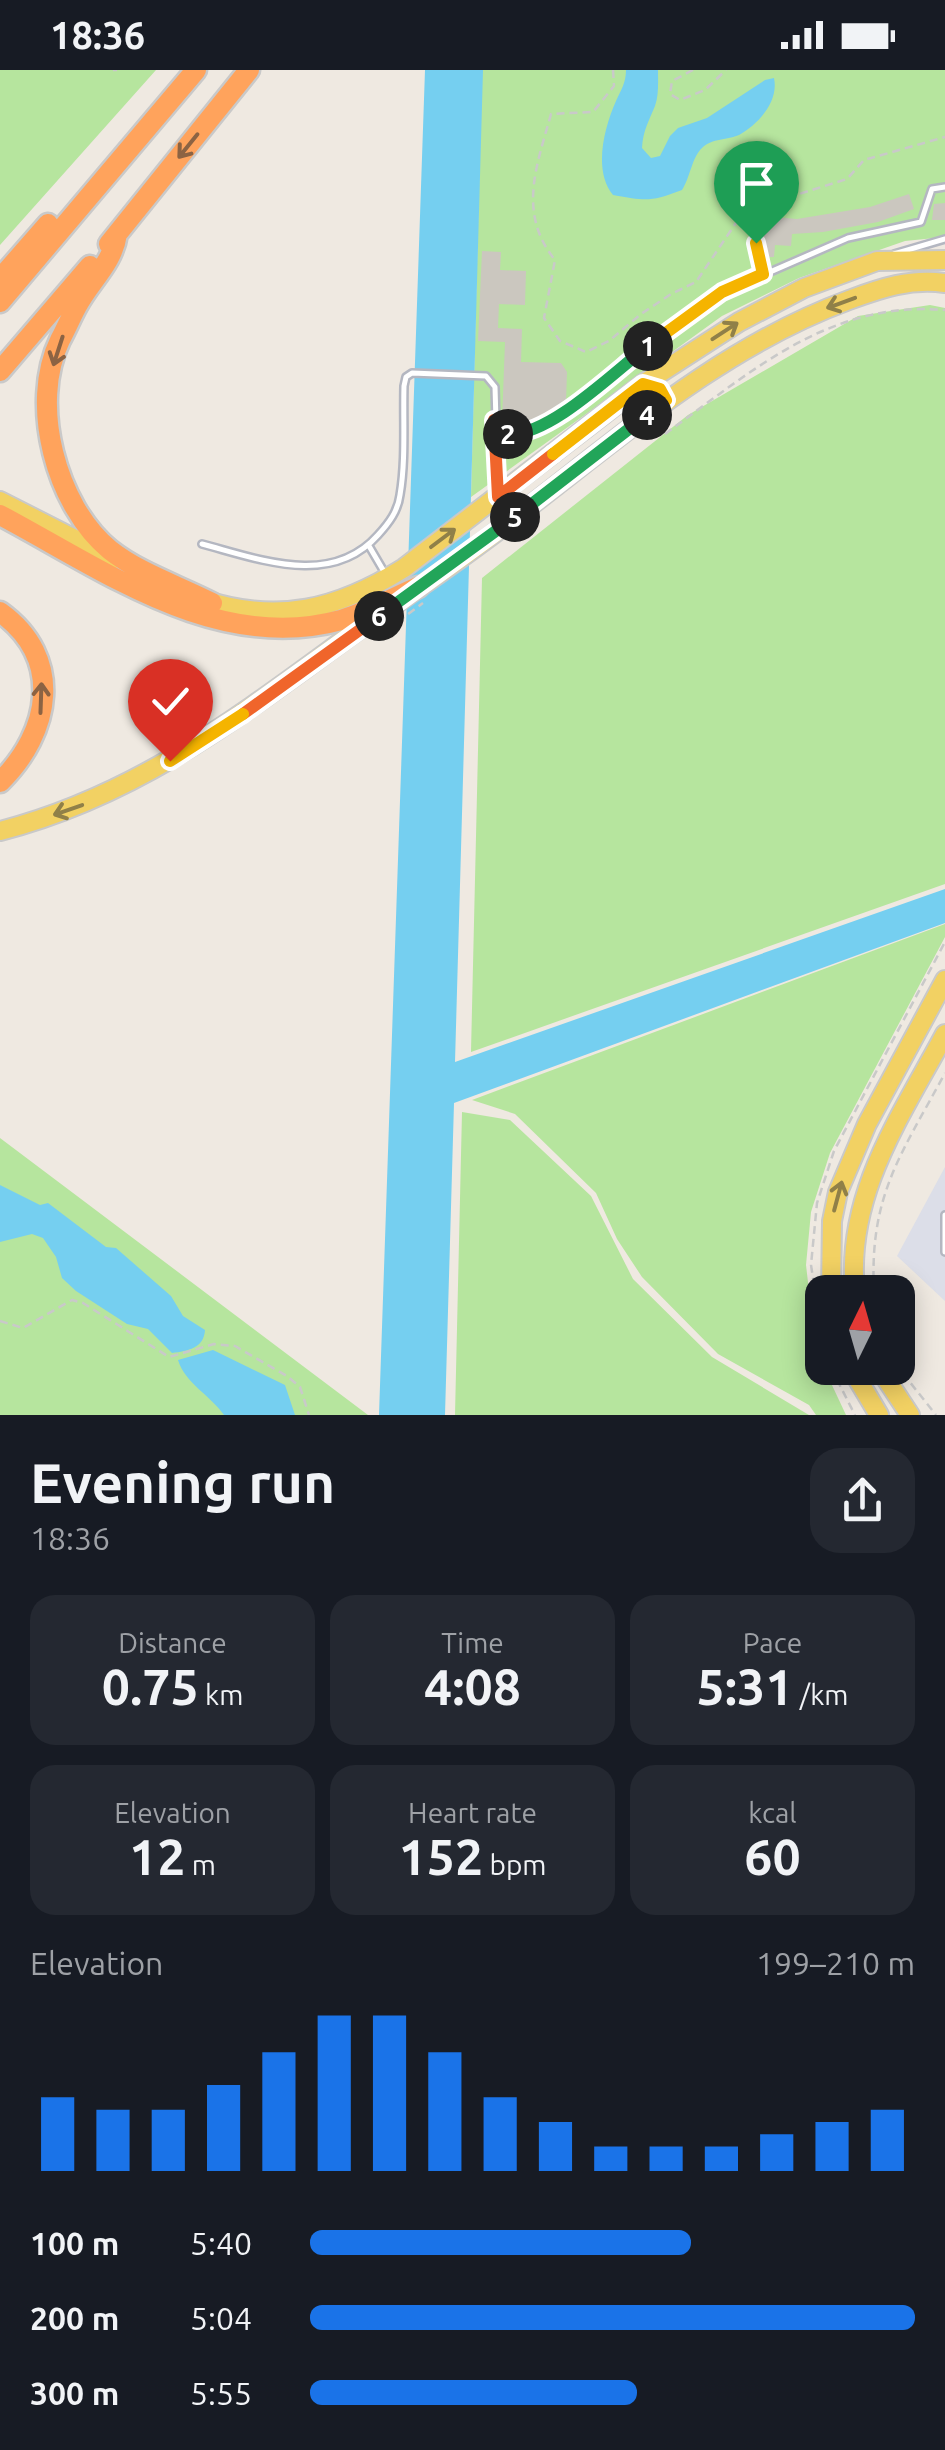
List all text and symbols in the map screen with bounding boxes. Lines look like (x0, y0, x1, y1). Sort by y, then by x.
text: 18:36 (50, 14, 145, 56)
one-way arrow (178, 132, 199, 159)
pin (714, 141, 799, 244)
icon: arrive (729, 156, 784, 211)
one-way arrow (826, 295, 857, 313)
pin: 1 (623, 321, 673, 371)
one-way arrow (710, 321, 739, 342)
text: 1 (640, 330, 656, 361)
one-way arrow (48, 334, 66, 366)
pin: 4 (622, 390, 672, 440)
text: 4 (639, 399, 655, 430)
pin: 2 (483, 409, 533, 459)
text: 2 (500, 418, 516, 449)
pin: 5 (490, 492, 540, 542)
text: 5 (507, 501, 523, 532)
one-way arrow (429, 528, 456, 549)
pin: 6 (354, 591, 404, 641)
text: 6 (371, 600, 387, 631)
pin (128, 659, 213, 762)
icon: check (143, 674, 198, 729)
one-way arrow (32, 683, 51, 715)
one-way arrow (53, 802, 84, 820)
one-way arrow (830, 1181, 849, 1212)
north arrow (805, 1275, 915, 1385)
map controls (805, 1275, 915, 1385)
button: share (810, 1448, 915, 1553)
text: Evening run (30, 1452, 335, 1513)
text: 18:36 (30, 1520, 110, 1556)
text: Distance (118, 1627, 227, 1658)
text: Time (441, 1627, 504, 1658)
text: Pace (743, 1627, 802, 1658)
text: 0.75 (102, 1658, 199, 1714)
text: 4:08 (424, 1658, 521, 1714)
text: 5:31 (697, 1658, 793, 1714)
text: km (199, 1679, 243, 1710)
text: /km (793, 1679, 848, 1710)
text: Elevation (114, 1797, 231, 1828)
text: Heart rate (408, 1797, 537, 1828)
text: kcal (748, 1797, 797, 1828)
text: 12 (129, 1828, 185, 1884)
text: 152 (399, 1828, 483, 1884)
text: 60 (744, 1828, 801, 1884)
text: m (185, 1849, 216, 1880)
text: bpm (483, 1849, 546, 1880)
text: Elevation (30, 1945, 163, 1981)
text: 199–210 m (756, 1945, 915, 1981)
text: 100 m (30, 2225, 119, 2261)
text: 5:40 (190, 2225, 252, 2261)
text: 200 m (30, 2300, 119, 2336)
text: 5:04 (190, 2300, 252, 2336)
text: 300 m (30, 2375, 119, 2411)
text: 5:55 (190, 2375, 252, 2411)

